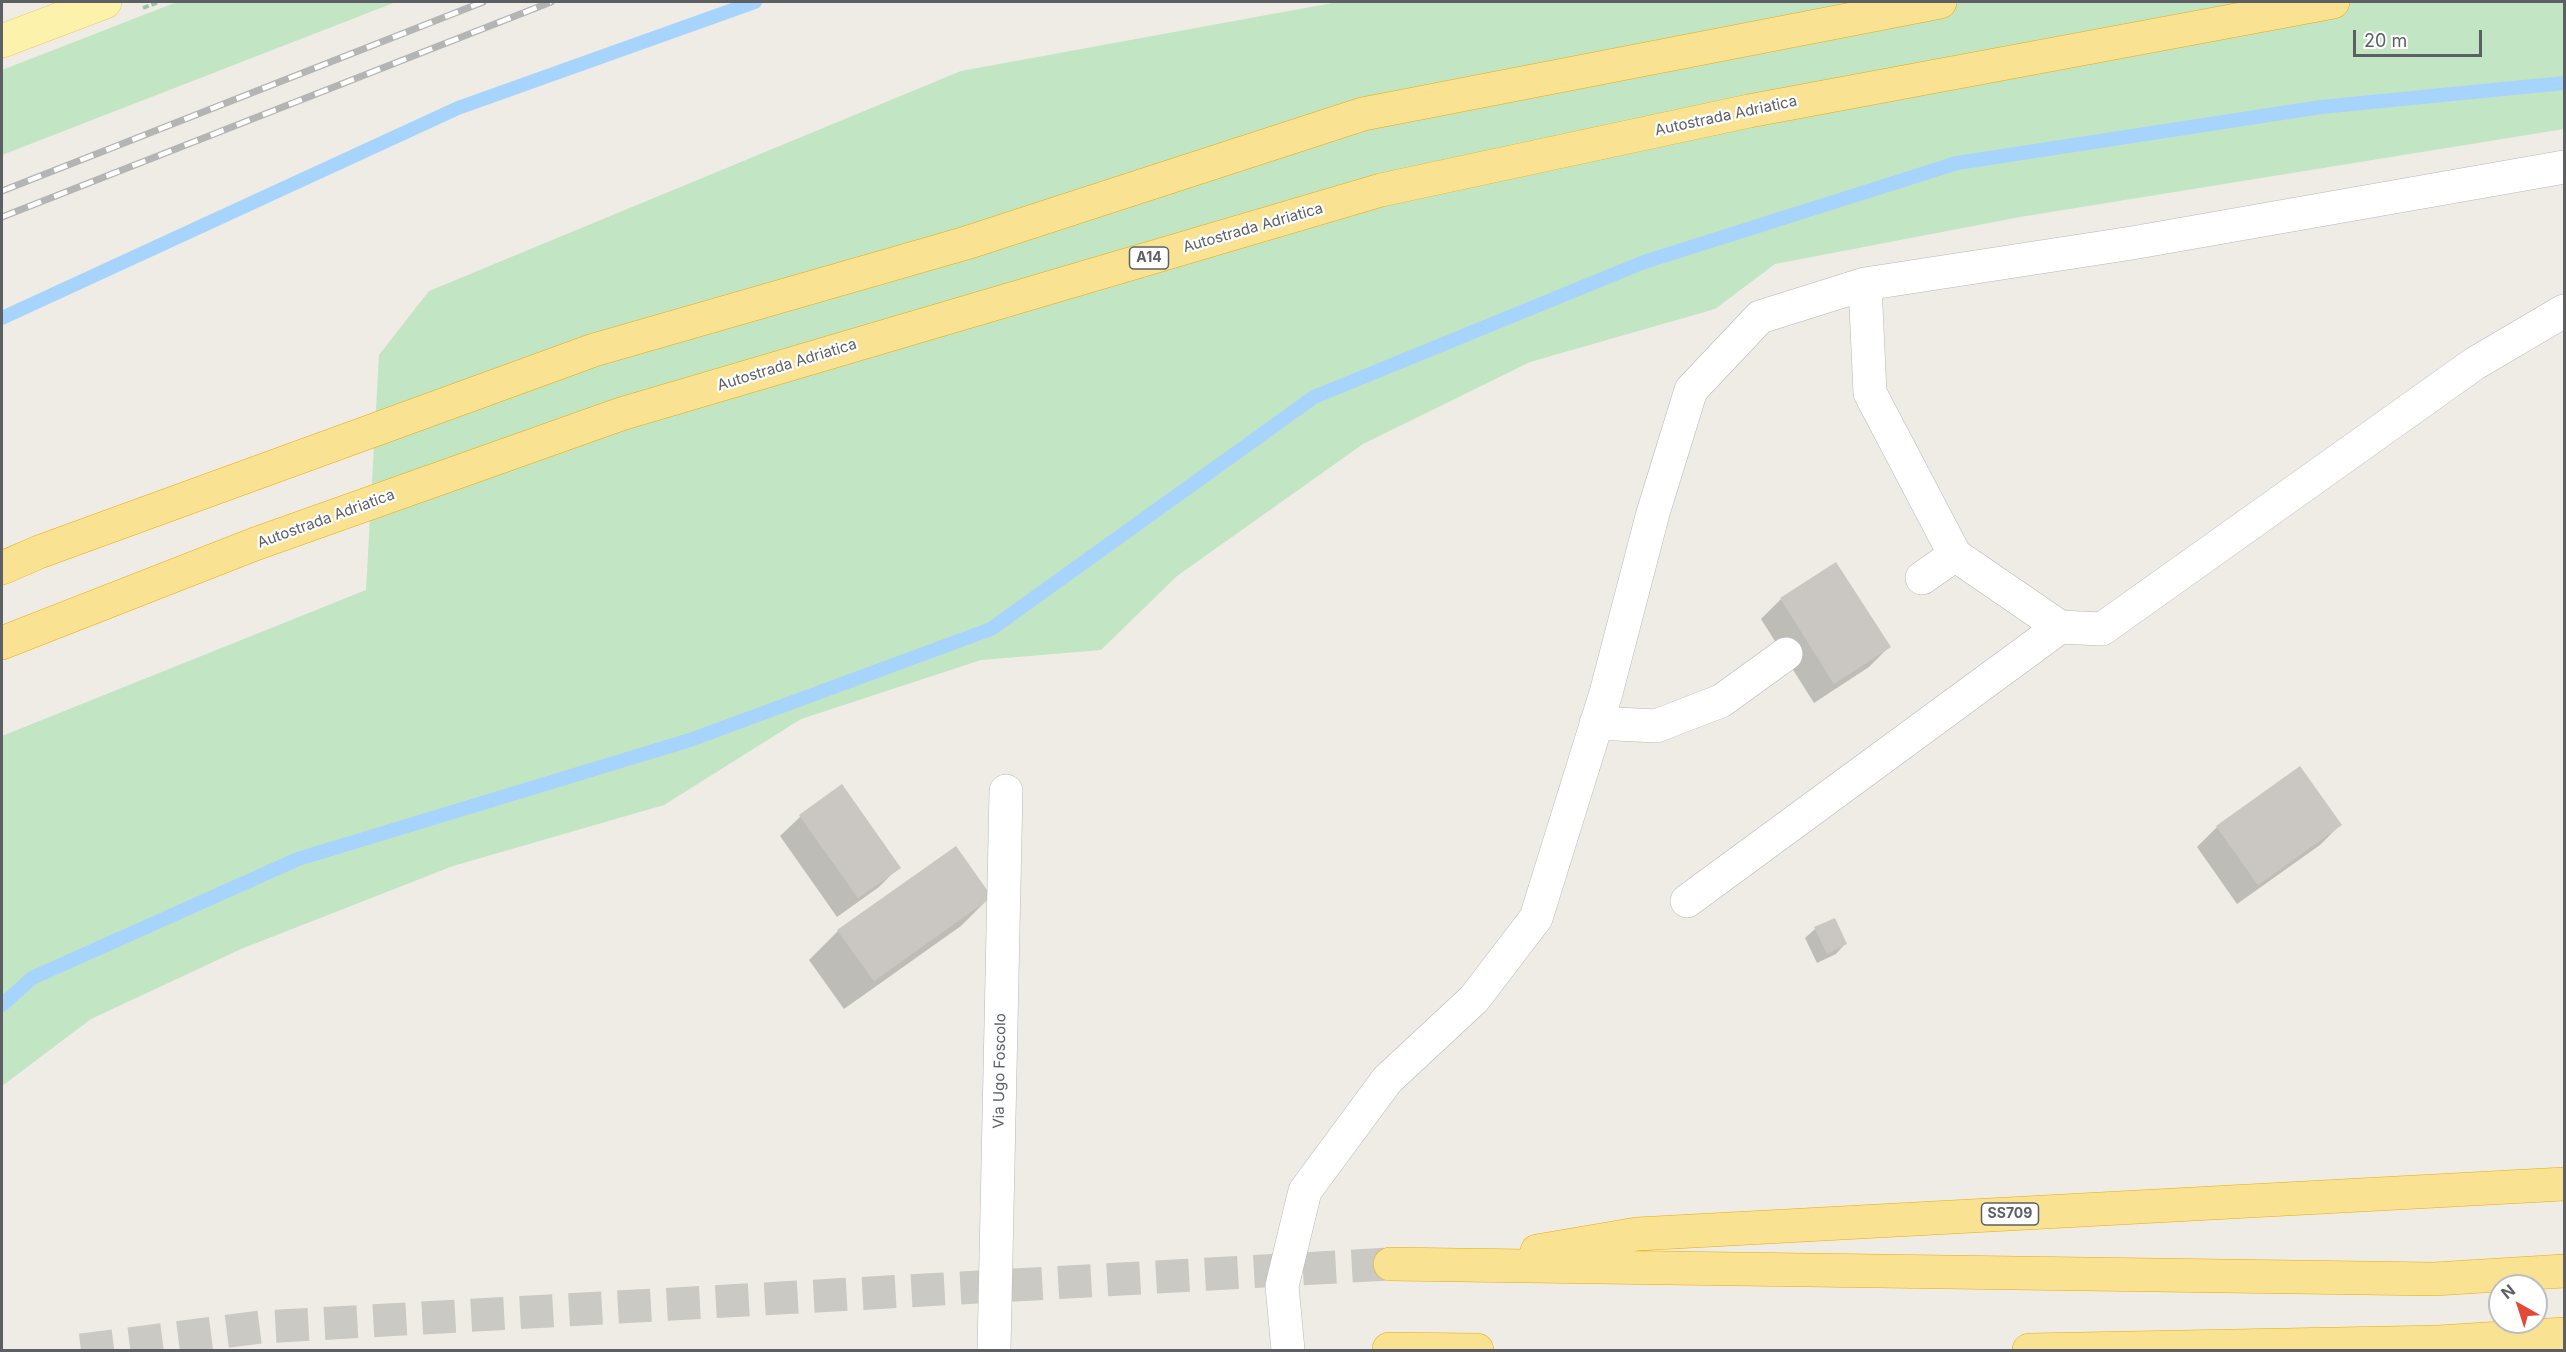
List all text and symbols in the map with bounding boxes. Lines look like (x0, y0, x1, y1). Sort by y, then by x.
scale bar (2356, 18, 2485, 56)
text: 20 m (2364, 30, 2407, 51)
street label: Autostrada Adriatica (1653, 92, 1799, 140)
street label: Autostrada Adriatica (1181, 199, 1325, 257)
road number: A14 (1130, 247, 1168, 269)
street label: Autostrada Adriatica (715, 335, 859, 395)
street label: Autostrada Adriatica (255, 486, 397, 552)
street label: Via Ugo Foscolo (990, 1013, 1010, 1129)
road number: SS709 (1982, 1203, 2038, 1225)
north arrow (2488, 1274, 2548, 1334)
text: N (2497, 1280, 2519, 1303)

